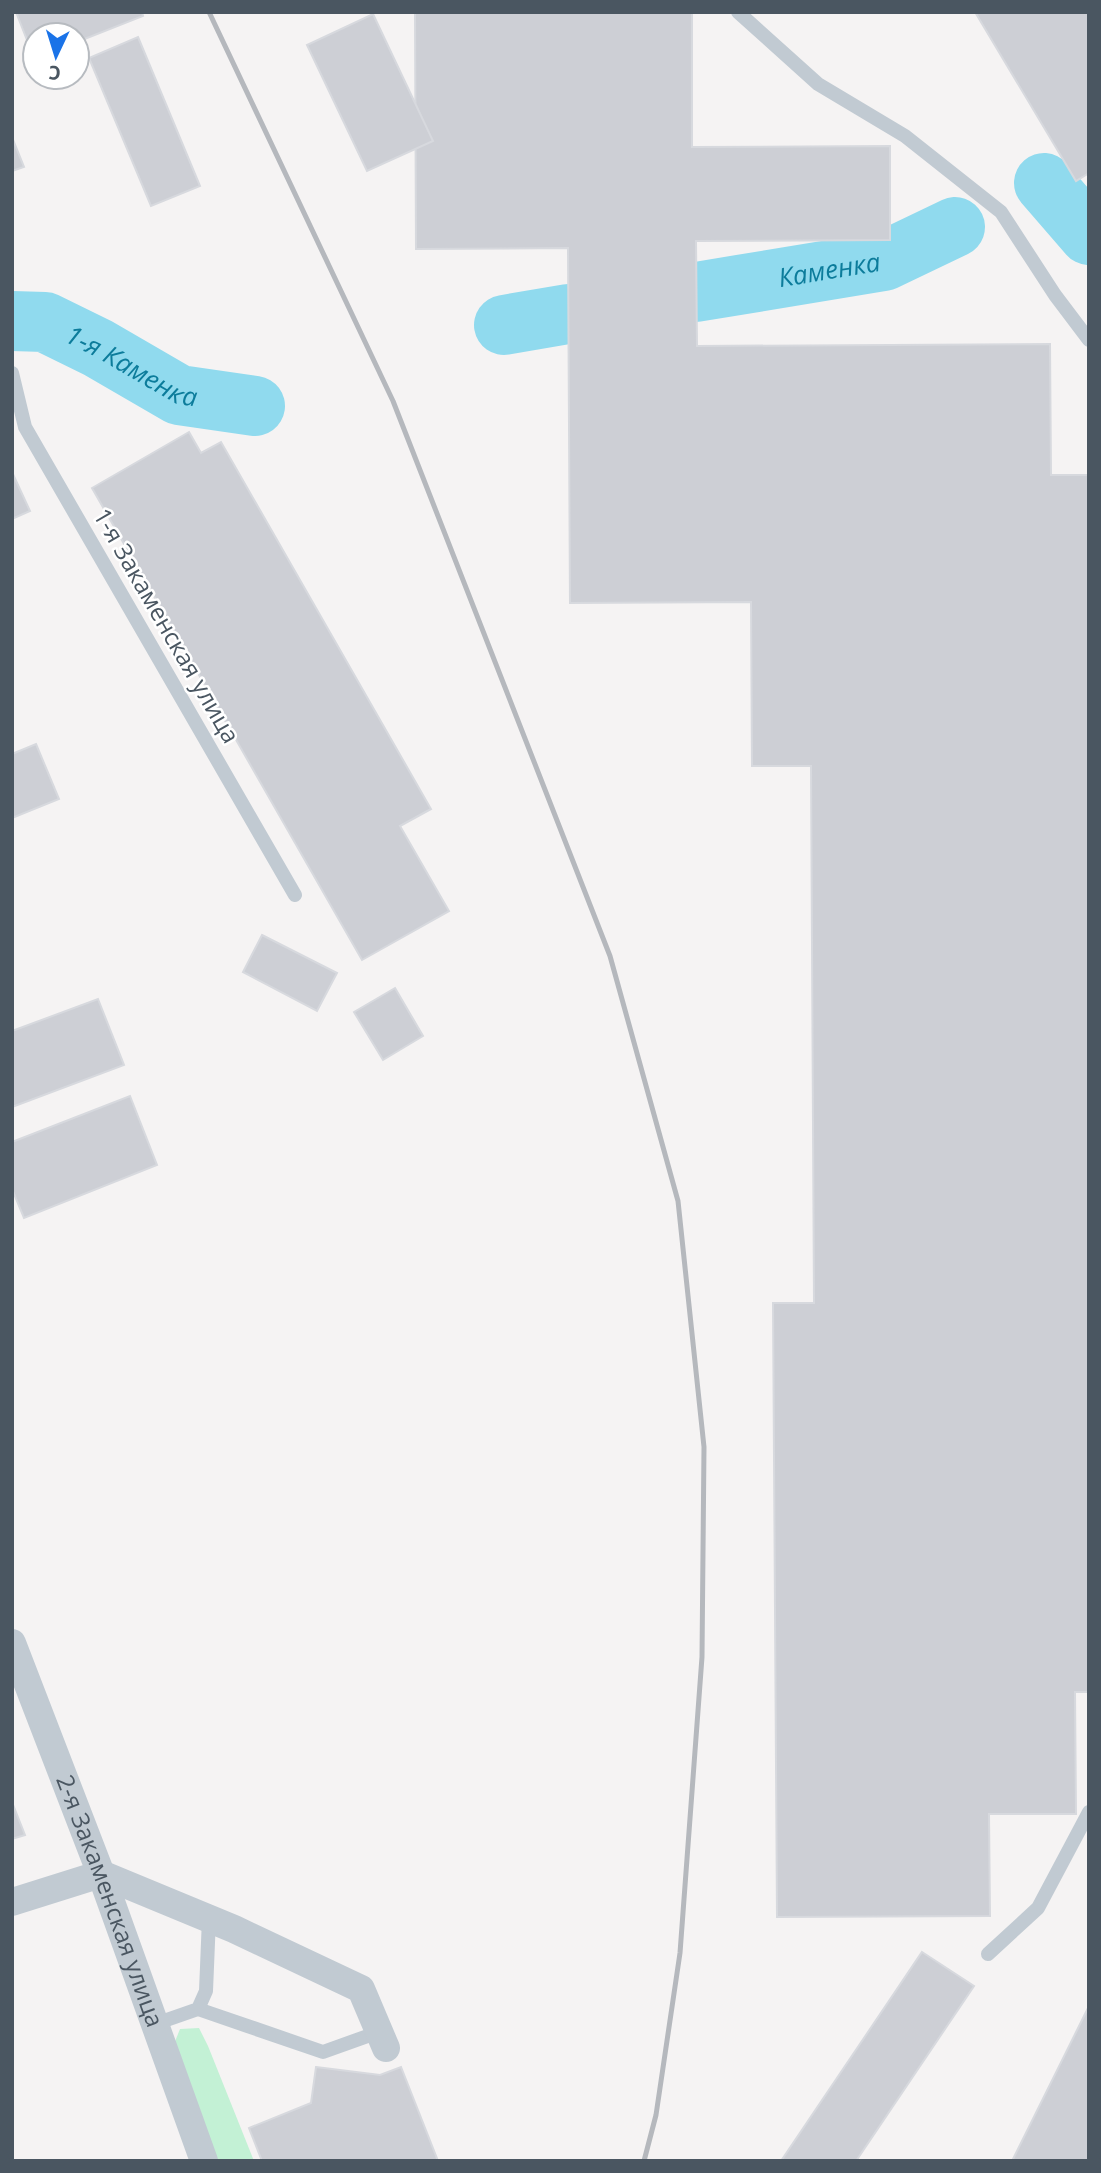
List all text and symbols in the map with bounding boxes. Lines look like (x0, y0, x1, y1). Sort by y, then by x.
north arrow (21, 21, 91, 91)
text: С (48, 60, 62, 86)
water label: Каменка (775, 243, 883, 295)
water label: 1-я Каменка (60, 316, 200, 414)
street label: 1-я Закаменская улица (86, 502, 248, 749)
street label: 2-я Закаменская улица (49, 1770, 173, 2031)

